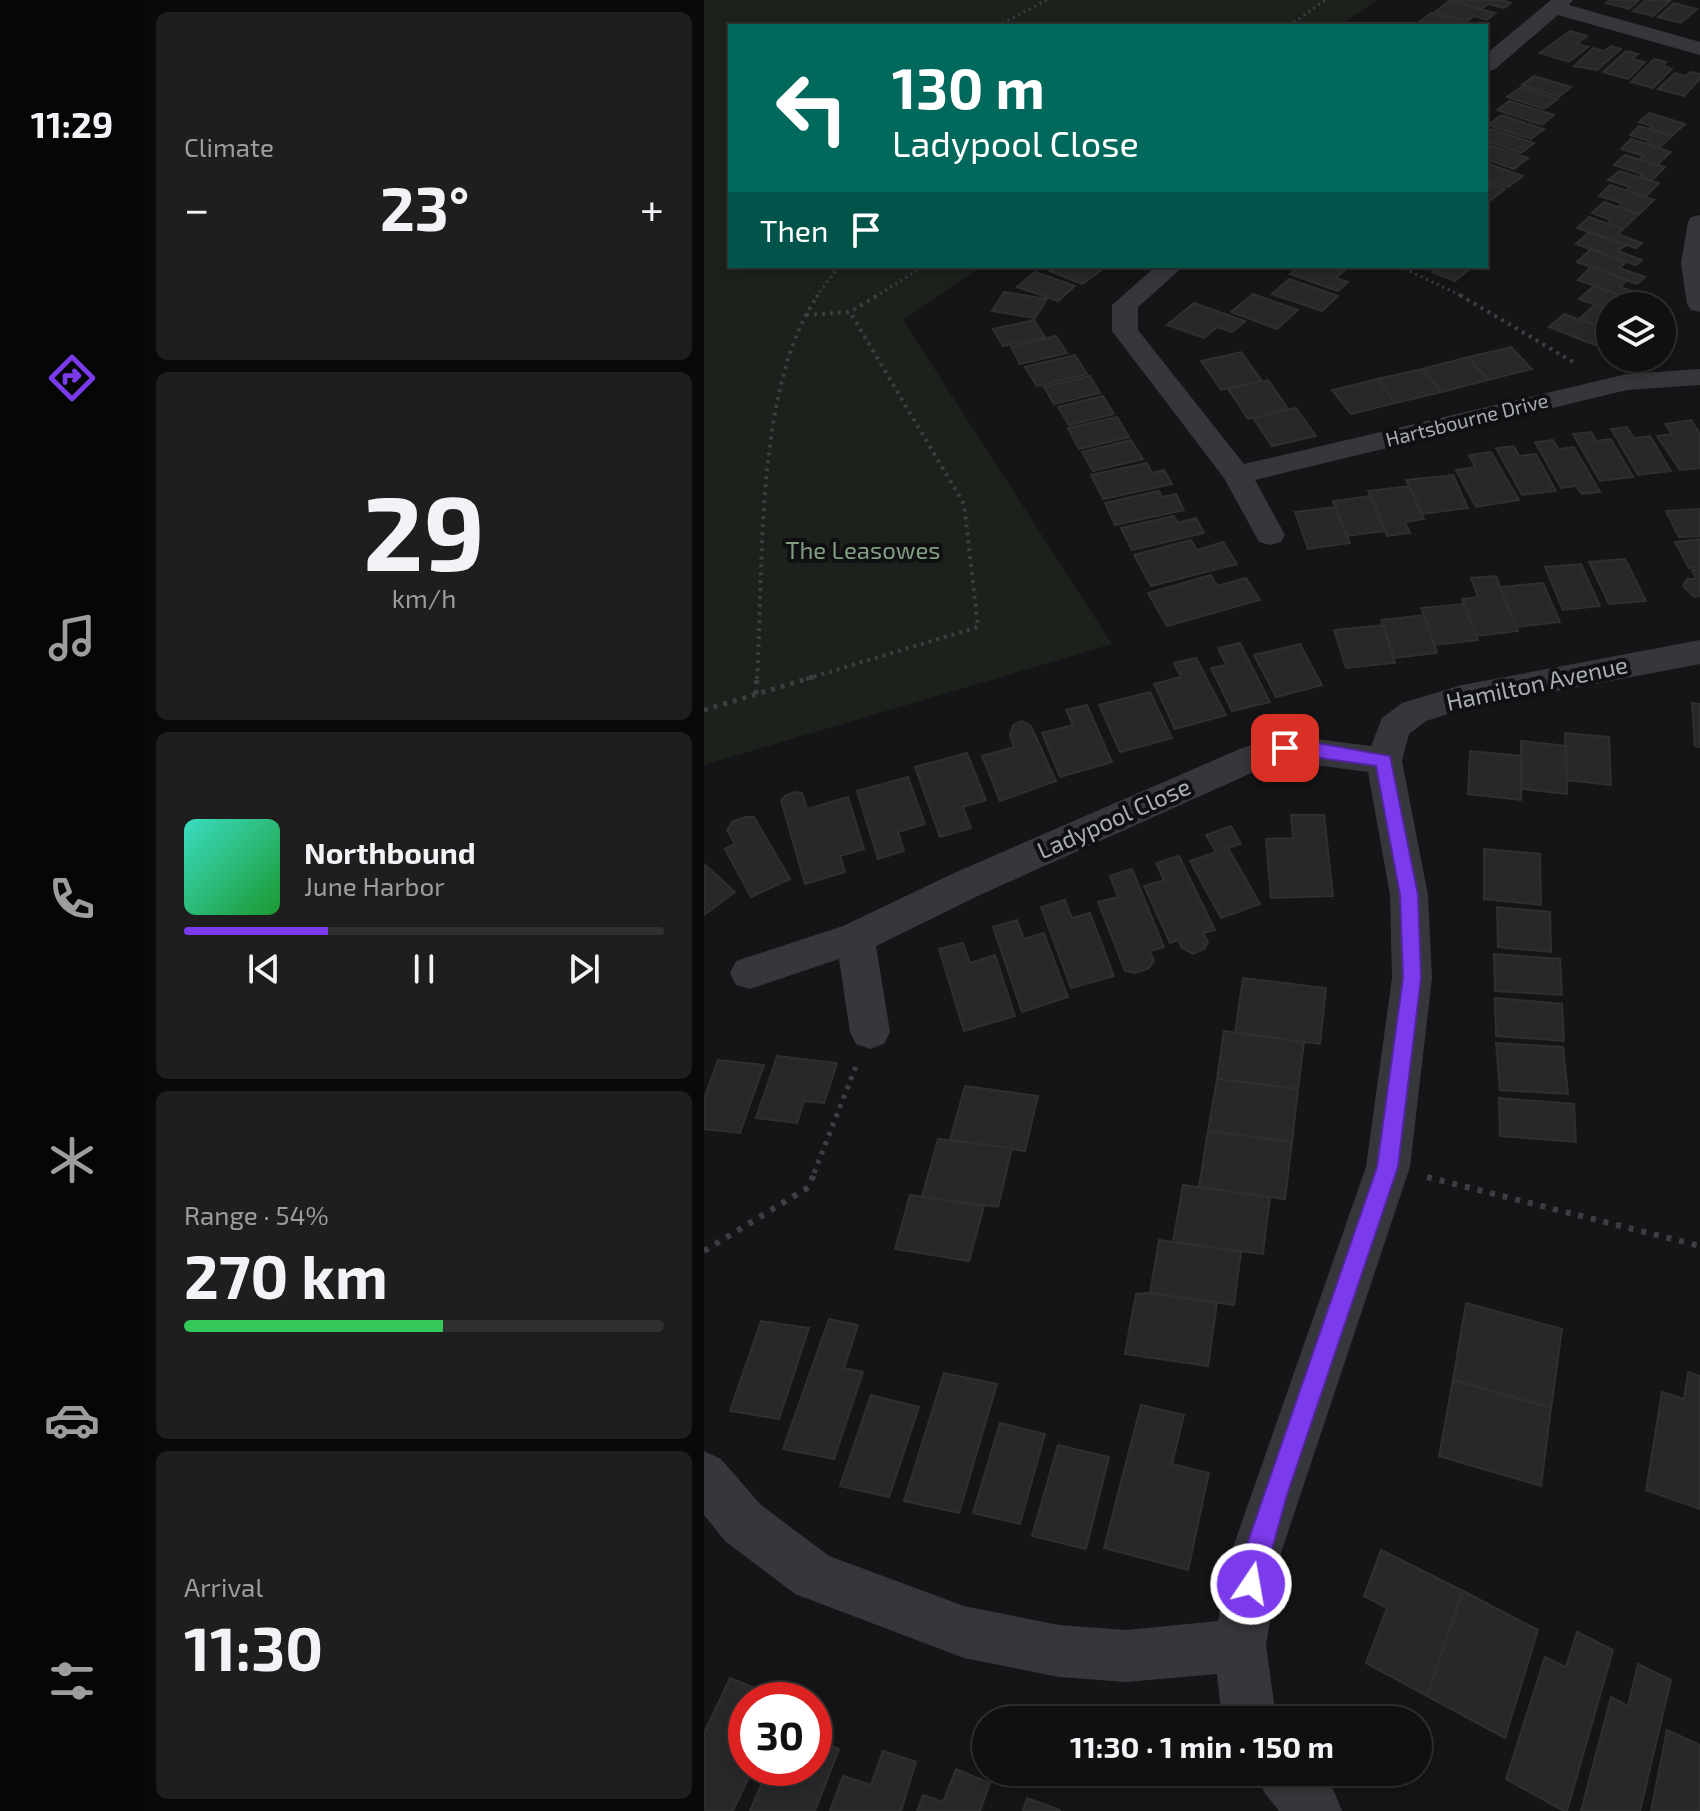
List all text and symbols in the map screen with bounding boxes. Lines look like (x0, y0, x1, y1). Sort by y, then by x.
text: 130 m (892, 53, 1045, 120)
icon: left (760, 56, 864, 160)
text: 11:29 (31, 102, 113, 145)
text: Ladypool Close (892, 121, 1139, 164)
text: Climate (184, 131, 274, 162)
text: 23° (380, 171, 470, 243)
text: − (184, 181, 210, 234)
text: + (640, 181, 664, 234)
icon: arrive (844, 208, 888, 252)
text: Then (760, 212, 828, 248)
map controls (1596, 292, 1676, 372)
button: layers (1596, 292, 1676, 372)
icon: directions (44, 350, 100, 406)
street label: Hartsbourne Drive (1383, 387, 1550, 451)
text: 29 (363, 467, 485, 592)
park label: The Leasowes (785, 535, 941, 564)
text: km/h (392, 582, 456, 613)
icon: music (44, 610, 100, 666)
street label: Hamilton Avenue (1443, 649, 1630, 716)
pin (1251, 714, 1319, 782)
icon: arrive (1263, 726, 1307, 770)
street label: Ladypool Close (1032, 771, 1194, 864)
text: Northbound (304, 834, 476, 870)
text: June Harbor (304, 870, 445, 901)
icon: phone (44, 871, 100, 927)
icon: previous (242, 947, 286, 991)
icon: pause (402, 947, 446, 991)
icon: next (562, 947, 606, 991)
icon: climate (44, 1132, 100, 1188)
text: Range · 54% (184, 1199, 329, 1230)
text: 270 km (184, 1239, 388, 1311)
icon: car (44, 1392, 100, 1448)
position arrow (1209, 1542, 1293, 1626)
text: Arrival (184, 1571, 263, 1602)
text: 11:30 (184, 1611, 323, 1683)
icon: filters (44, 1653, 100, 1709)
speed limit sign: 30 (728, 1682, 832, 1786)
text: 11:30 · 1 min · 150 m (1070, 1728, 1334, 1764)

